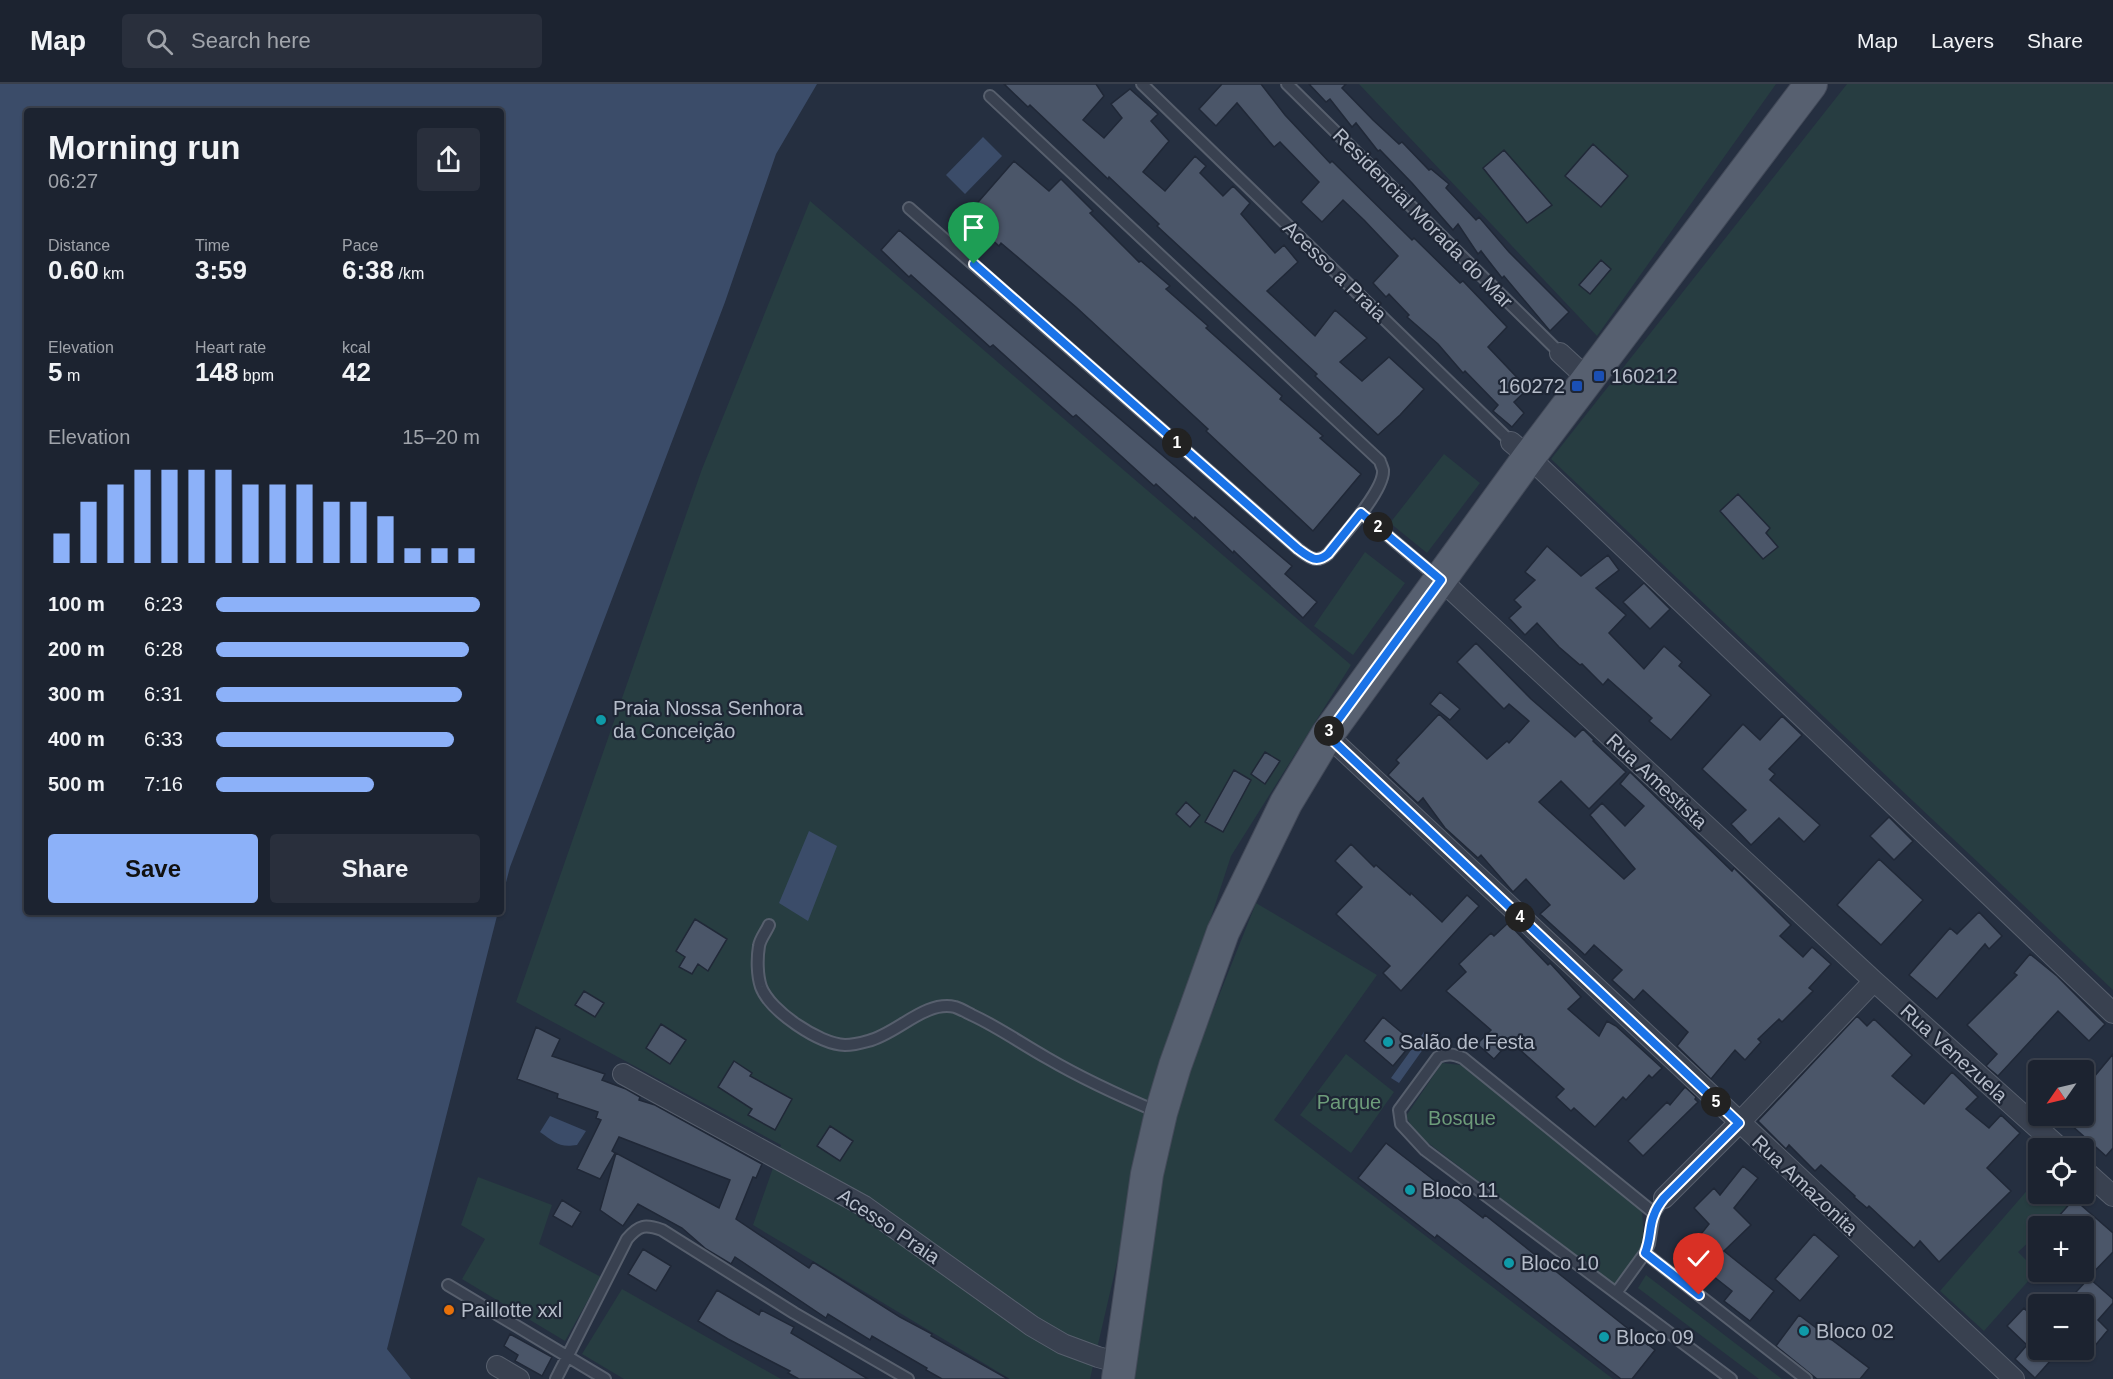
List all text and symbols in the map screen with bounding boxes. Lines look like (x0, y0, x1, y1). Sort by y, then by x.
search box (122, 14, 542, 68)
text: Map (30, 25, 86, 56)
icon: search (143, 25, 176, 58)
text: Search here (191, 28, 311, 53)
text: Map (1857, 29, 1898, 52)
text: Layers (1931, 29, 1994, 52)
text: Share (2027, 29, 2083, 52)
street label: Residencial Morada do Mar (1329, 124, 1517, 312)
button: share (417, 128, 480, 191)
text: Morning run (48, 129, 240, 166)
text: 06:27 (48, 170, 98, 192)
pin (948, 202, 999, 264)
icon: arrive (957, 211, 990, 244)
street label: Acesso a Praia (1279, 216, 1392, 326)
text: Distance (48, 237, 110, 254)
text: Time (195, 237, 230, 254)
text: Pace (342, 237, 378, 254)
text: 0.60 (48, 255, 99, 285)
text: 3:59 (195, 255, 247, 285)
text: 6:38 (342, 255, 394, 285)
text: km (99, 265, 124, 282)
text: /km (394, 265, 424, 282)
text: Elevation (48, 339, 114, 356)
text: Heart rate (195, 339, 266, 356)
text: kcal (342, 339, 370, 356)
text: 5 (48, 357, 62, 387)
text: 148 (195, 357, 238, 387)
text: 42 (342, 357, 371, 387)
place label: 160212 (1611, 365, 1678, 387)
text: m (62, 367, 80, 384)
text: bpm (238, 367, 274, 384)
marker: 160212 (1592, 369, 1606, 383)
place label: 160272 (1498, 375, 1565, 397)
marker: 160272 (1570, 379, 1584, 393)
text: Elevation (48, 426, 130, 448)
text: 15–20 m (402, 426, 480, 448)
pin: 1 (1162, 428, 1192, 458)
text: 1 (1173, 434, 1181, 451)
pin: 2 (1363, 512, 1393, 542)
text: 2 (1374, 518, 1382, 535)
text: 100 m (48, 593, 105, 615)
text: 6:23 (144, 593, 183, 615)
text: 200 m (48, 638, 105, 660)
text: 6:28 (144, 638, 183, 660)
text: 300 m (48, 683, 105, 705)
text: 6:31 (144, 683, 183, 705)
place label: Praia Nossa Senhora da Conceição (613, 697, 804, 742)
marker: Praia Nossa Senhora da Conceição (594, 713, 608, 727)
pin: 3 (1314, 716, 1344, 746)
text: 3 (1325, 722, 1333, 739)
text: 400 m (48, 728, 105, 750)
text: 6:33 (144, 728, 183, 750)
street label: Rua Amestista (1602, 729, 1712, 834)
text: 500 m (48, 773, 105, 795)
text: 7:16 (144, 773, 183, 795)
button: Save (48, 834, 258, 903)
button: Share (270, 834, 480, 903)
pin: 4 (1505, 902, 1535, 932)
text: 4 (1516, 908, 1524, 925)
street label: Rua Venezuela (1896, 999, 2012, 1107)
place label: Salão de Festa (1400, 1031, 1535, 1053)
marker: Salão de Festa (1381, 1035, 1395, 1049)
north arrow (2028, 1060, 2094, 1126)
map controls (2028, 1060, 2094, 1360)
pin: 5 (1701, 1087, 1731, 1117)
park label: Parque (1317, 1091, 1381, 1113)
text: 5 (1712, 1093, 1720, 1110)
park label: Bosque (1428, 1107, 1496, 1129)
street label: Rua Amazonita (1748, 1131, 1863, 1240)
button: locate (2028, 1138, 2094, 1204)
place label: Bloco 11 (1422, 1179, 1498, 1201)
marker: Bloco 11 (1403, 1183, 1417, 1197)
street label: Acesso Praia (834, 1184, 945, 1269)
button: + (2028, 1216, 2094, 1282)
pin (1673, 1233, 1724, 1295)
icon: check (1682, 1242, 1715, 1275)
place label: Bloco 10 (1521, 1252, 1599, 1274)
marker: Bloco 10 (1502, 1256, 1516, 1270)
button: − (2028, 1294, 2094, 1360)
place label: Paillotte xxl (461, 1299, 562, 1321)
marker: Paillotte xxl (442, 1303, 456, 1317)
place label: Bloco 02 (1816, 1320, 1894, 1342)
marker: Bloco 02 (1797, 1324, 1811, 1338)
place label: Bloco 09 (1616, 1326, 1694, 1348)
marker: Bloco 09 (1597, 1330, 1611, 1344)

